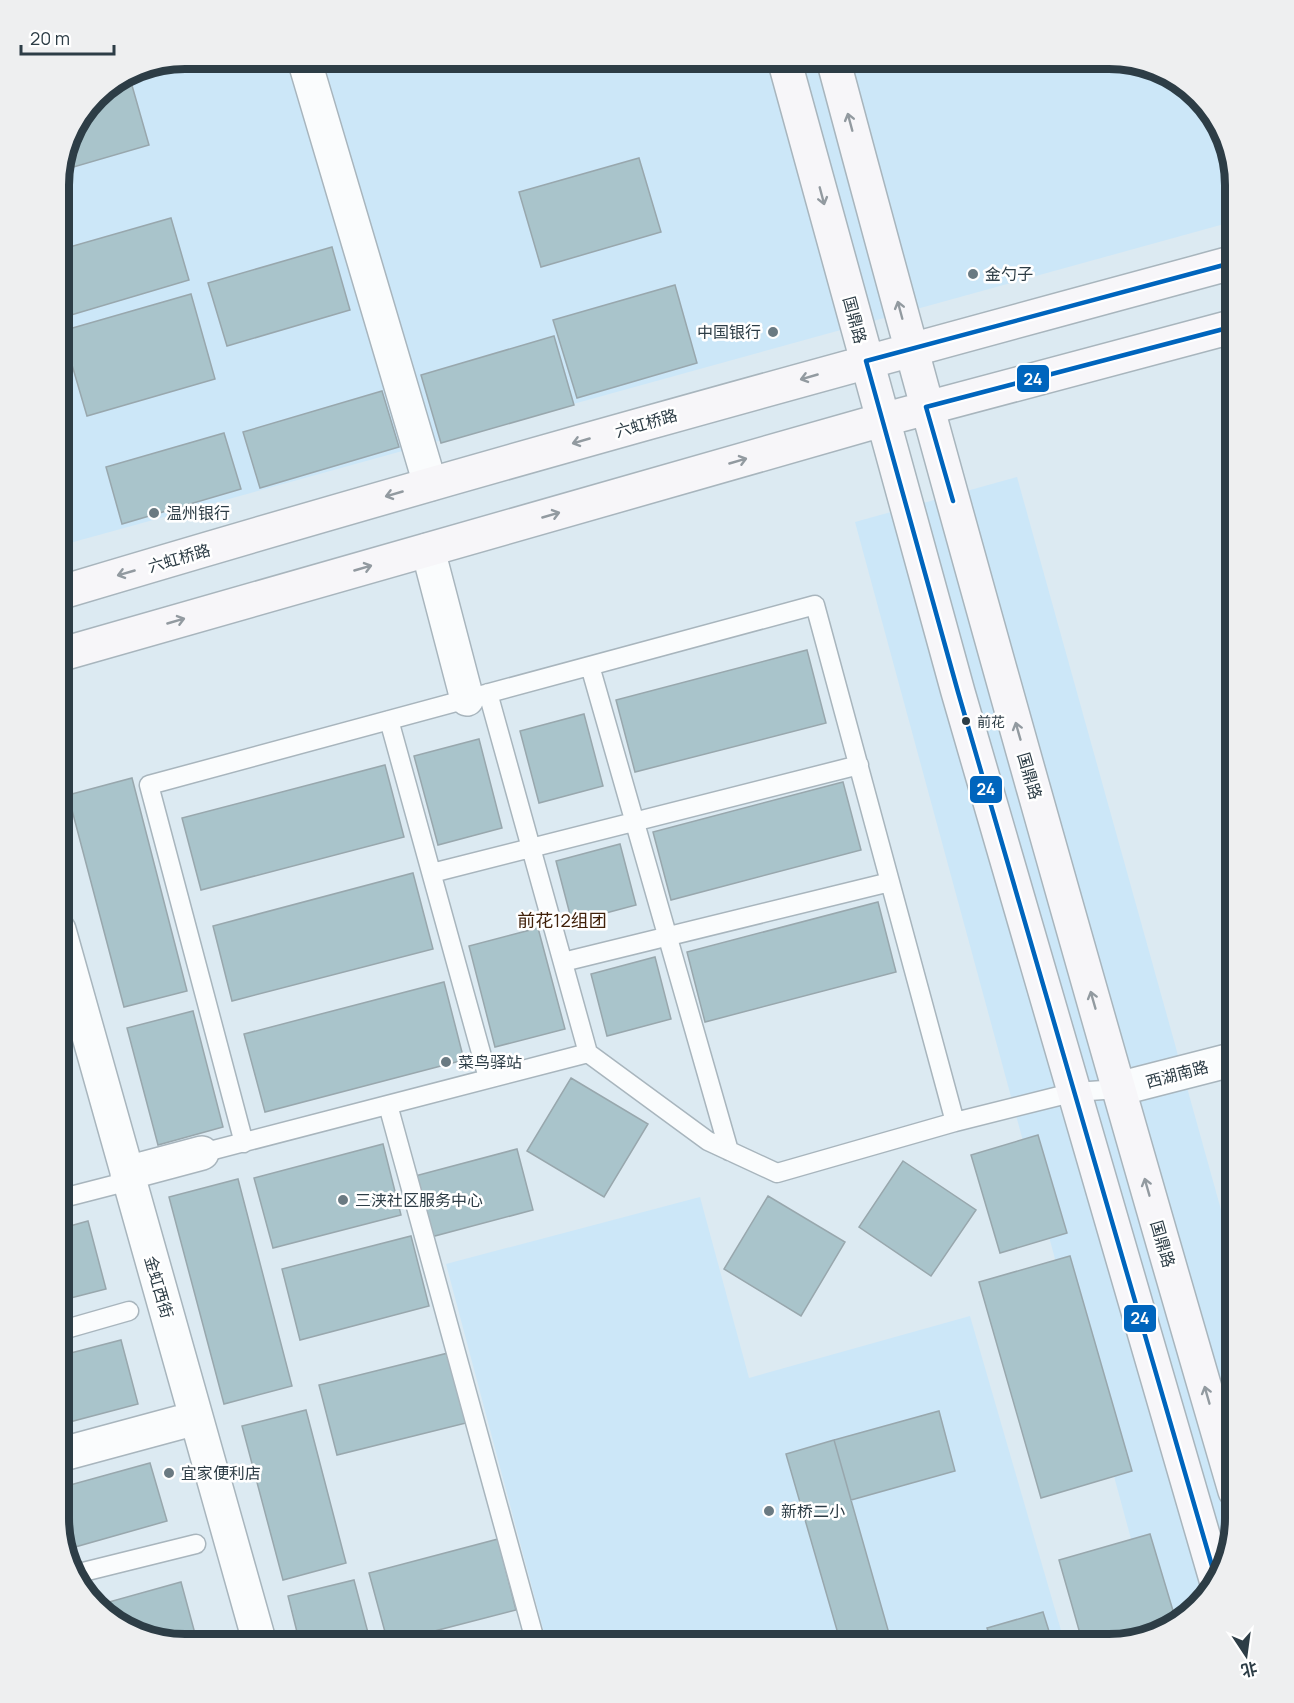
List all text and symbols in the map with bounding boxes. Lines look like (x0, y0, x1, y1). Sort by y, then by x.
scale bar (21, 18, 114, 56)
text: 20 m (30, 26, 70, 50)
one-way arrow (844, 113, 855, 132)
one-way arrow (816, 186, 828, 205)
place label: 金勺子 (985, 263, 1033, 285)
marker: 金勺子 (966, 267, 980, 281)
street label: 国鼎路 (838, 294, 872, 346)
one-way arrow (894, 301, 905, 320)
place label: 中国银行 (697, 321, 761, 343)
marker: 中国银行 (766, 325, 780, 339)
line badge: 24 (1016, 364, 1050, 393)
text: 24 (1024, 368, 1042, 390)
one-way arrow (800, 372, 819, 383)
street label: 六虹桥路 (612, 404, 680, 442)
one-way arrow (572, 436, 591, 447)
one-way arrow (728, 455, 747, 466)
one-way arrow (384, 489, 403, 500)
place label: 温州银行 (166, 502, 230, 524)
marker: 温州银行 (147, 506, 161, 520)
one-way arrow (541, 509, 560, 520)
street label: 六虹桥路 (145, 539, 213, 577)
one-way arrow (353, 562, 372, 573)
one-way arrow (117, 568, 136, 579)
one-way arrow (166, 615, 185, 627)
place label: 前花 (977, 712, 1005, 731)
marker: 前花 (960, 715, 972, 727)
one-way arrow (1011, 722, 1023, 741)
street label: 国鼎路 (1013, 750, 1047, 802)
line badge: 24 (969, 775, 1003, 804)
text: 24 (977, 778, 995, 800)
district label: 前花12组团 (517, 908, 607, 932)
one-way arrow (1087, 991, 1098, 1010)
place label: 菜鸟驿站 (458, 1051, 522, 1073)
marker: 菜鸟驿站 (439, 1055, 453, 1069)
street label: 西湖南路 (1143, 1055, 1211, 1093)
one-way arrow (1141, 1178, 1152, 1197)
place label: 三浃社区服务中心 (355, 1189, 483, 1211)
marker: 三浃社区服务中心 (336, 1193, 350, 1207)
street label: 国鼎路 (1146, 1218, 1180, 1270)
street label: 金虹西街 (140, 1253, 178, 1321)
line badge: 24 (1123, 1304, 1157, 1333)
text: 24 (1131, 1307, 1149, 1329)
one-way arrow (1201, 1386, 1212, 1405)
place label: 宜家便利店 (181, 1462, 261, 1484)
marker: 宜家便利店 (162, 1466, 176, 1480)
place label: 新桥二小 (781, 1500, 845, 1522)
marker: 新桥二小 (762, 1504, 776, 1518)
north arrow (1216, 1625, 1276, 1685)
text: 北 (1239, 1657, 1260, 1682)

